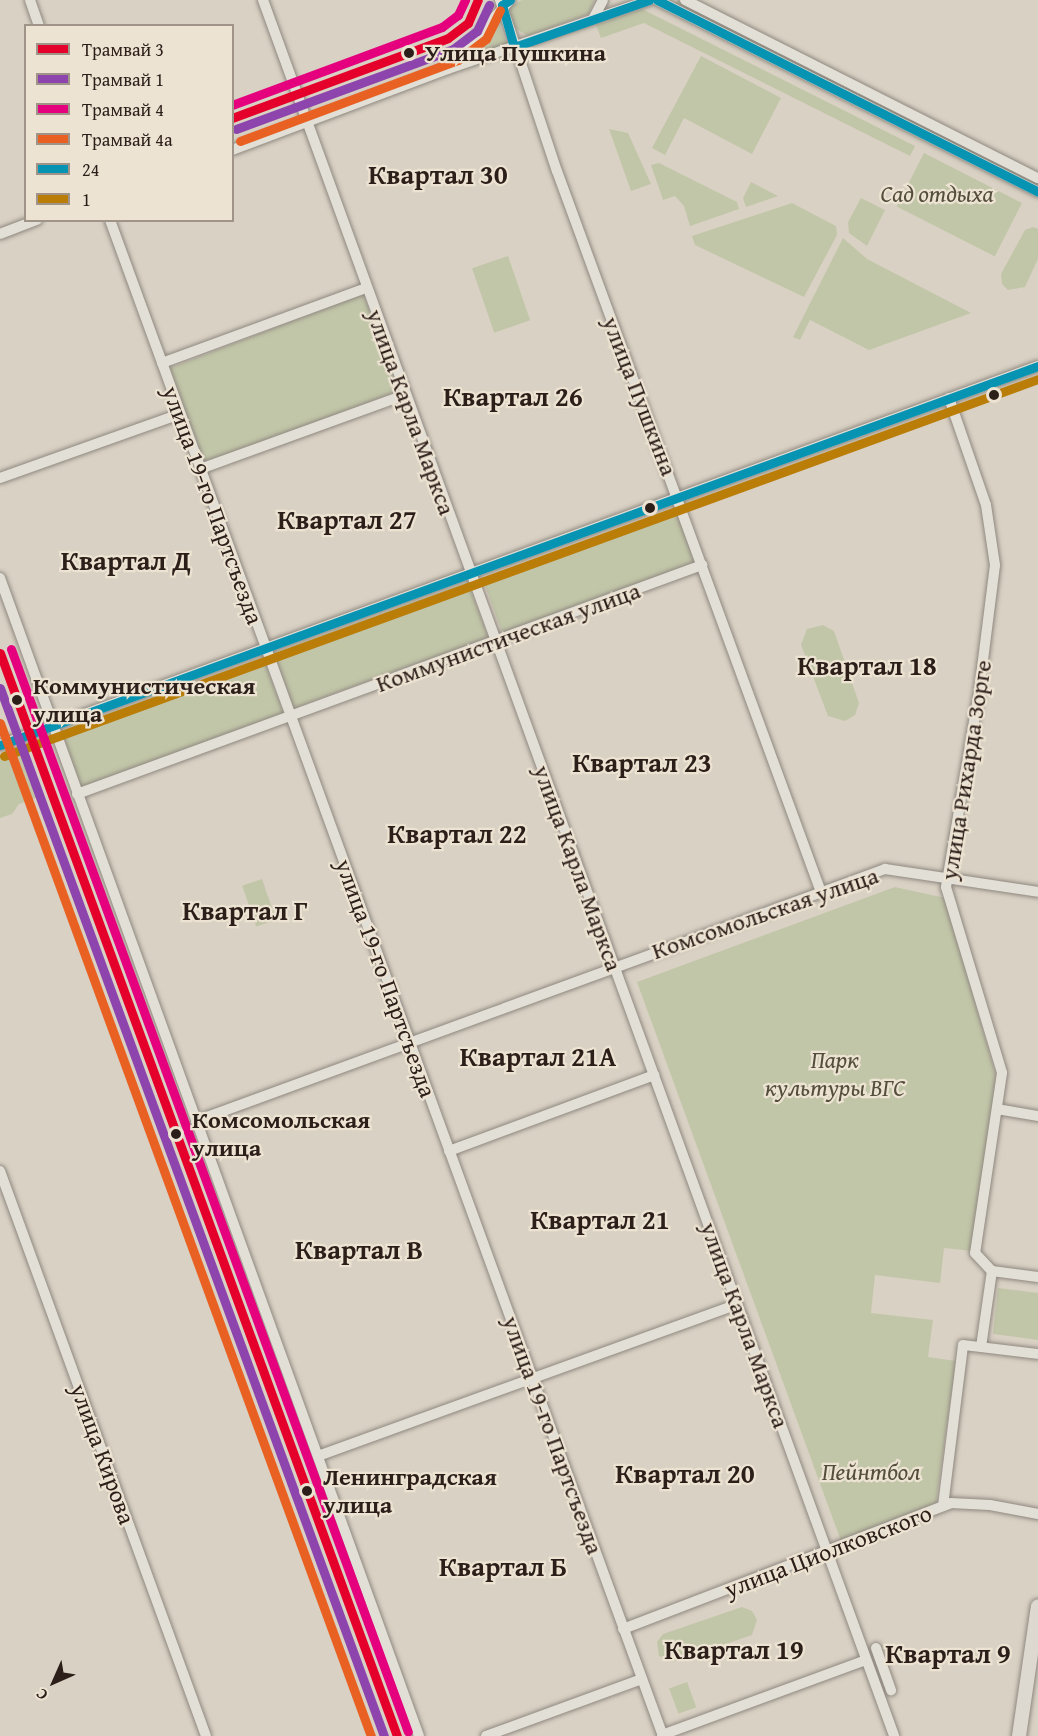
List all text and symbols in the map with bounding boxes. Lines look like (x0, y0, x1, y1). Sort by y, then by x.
legend (24, 24, 234, 222)
text: Трамвай 3 (82, 36, 164, 63)
place label: Улица Пушкина (425, 39, 606, 67)
marker: Улица Пушкина (398, 42, 420, 64)
text: Трамвай 1 (82, 66, 164, 93)
text: Трамвай 4 (82, 96, 164, 123)
text: Трамвай 4а (82, 126, 172, 153)
text: 24 (82, 156, 99, 183)
district label: Квартал 30 (368, 159, 508, 191)
park label: Сад отдыха (880, 180, 994, 208)
text: 1 (82, 186, 91, 213)
street label: улица Карла Маркса (360, 305, 462, 519)
street label: улица Пушкина (596, 312, 684, 480)
district label: Квартал 26 (443, 381, 583, 413)
street label: улица 19-го Партсъезда (156, 382, 270, 628)
unlabelled marker (988, 389, 1000, 401)
unlabelled marker (644, 502, 656, 514)
district label: Квартал 27 (277, 504, 417, 536)
district label: Квартал Д (61, 545, 191, 577)
street label: Коммунистическая улица (372, 576, 644, 698)
district label: Квартал 18 (797, 650, 937, 682)
street label: улица Рихарда Зорге (934, 658, 998, 882)
place label: Коммунистическая улица (33, 672, 255, 728)
marker: Коммунистическая улица (6, 689, 28, 711)
district label: Квартал 23 (572, 747, 712, 779)
street label: улица Карла Маркса (527, 761, 629, 975)
district label: Квартал 22 (387, 818, 527, 850)
street label: улица 19-го Партсъезда (329, 855, 443, 1101)
street label: Комсомольская улица (648, 861, 882, 965)
district label: Квартал Г (182, 895, 308, 927)
district label: Квартал 21А (460, 1041, 616, 1073)
park label: Парк культуры ВГС (765, 1046, 905, 1102)
place label: Комсомольская улица (192, 1106, 370, 1162)
marker: Комсомольская улица (165, 1123, 187, 1145)
district label: Квартал 21 (530, 1204, 670, 1236)
street label: улица Карла Маркса (694, 1218, 796, 1432)
district label: Квартал В (295, 1234, 423, 1266)
street label: улица 19-го Партсъезда (496, 1312, 610, 1558)
street label: улица Кирова (64, 1380, 142, 1528)
district label: Квартал 20 (615, 1458, 755, 1490)
park label: Пейнтбол (822, 1458, 920, 1486)
place label: Ленинградская улица (323, 1463, 497, 1519)
marker: Ленинградская улица (296, 1480, 318, 1502)
street label: улица Циолковского (720, 1498, 936, 1604)
district label: Квартал Б (439, 1551, 567, 1583)
district label: Квартал 19 (664, 1634, 804, 1666)
district label: Квартал 9 (885, 1638, 1011, 1670)
north arrow (24, 1652, 84, 1712)
text: С (30, 1683, 53, 1706)

